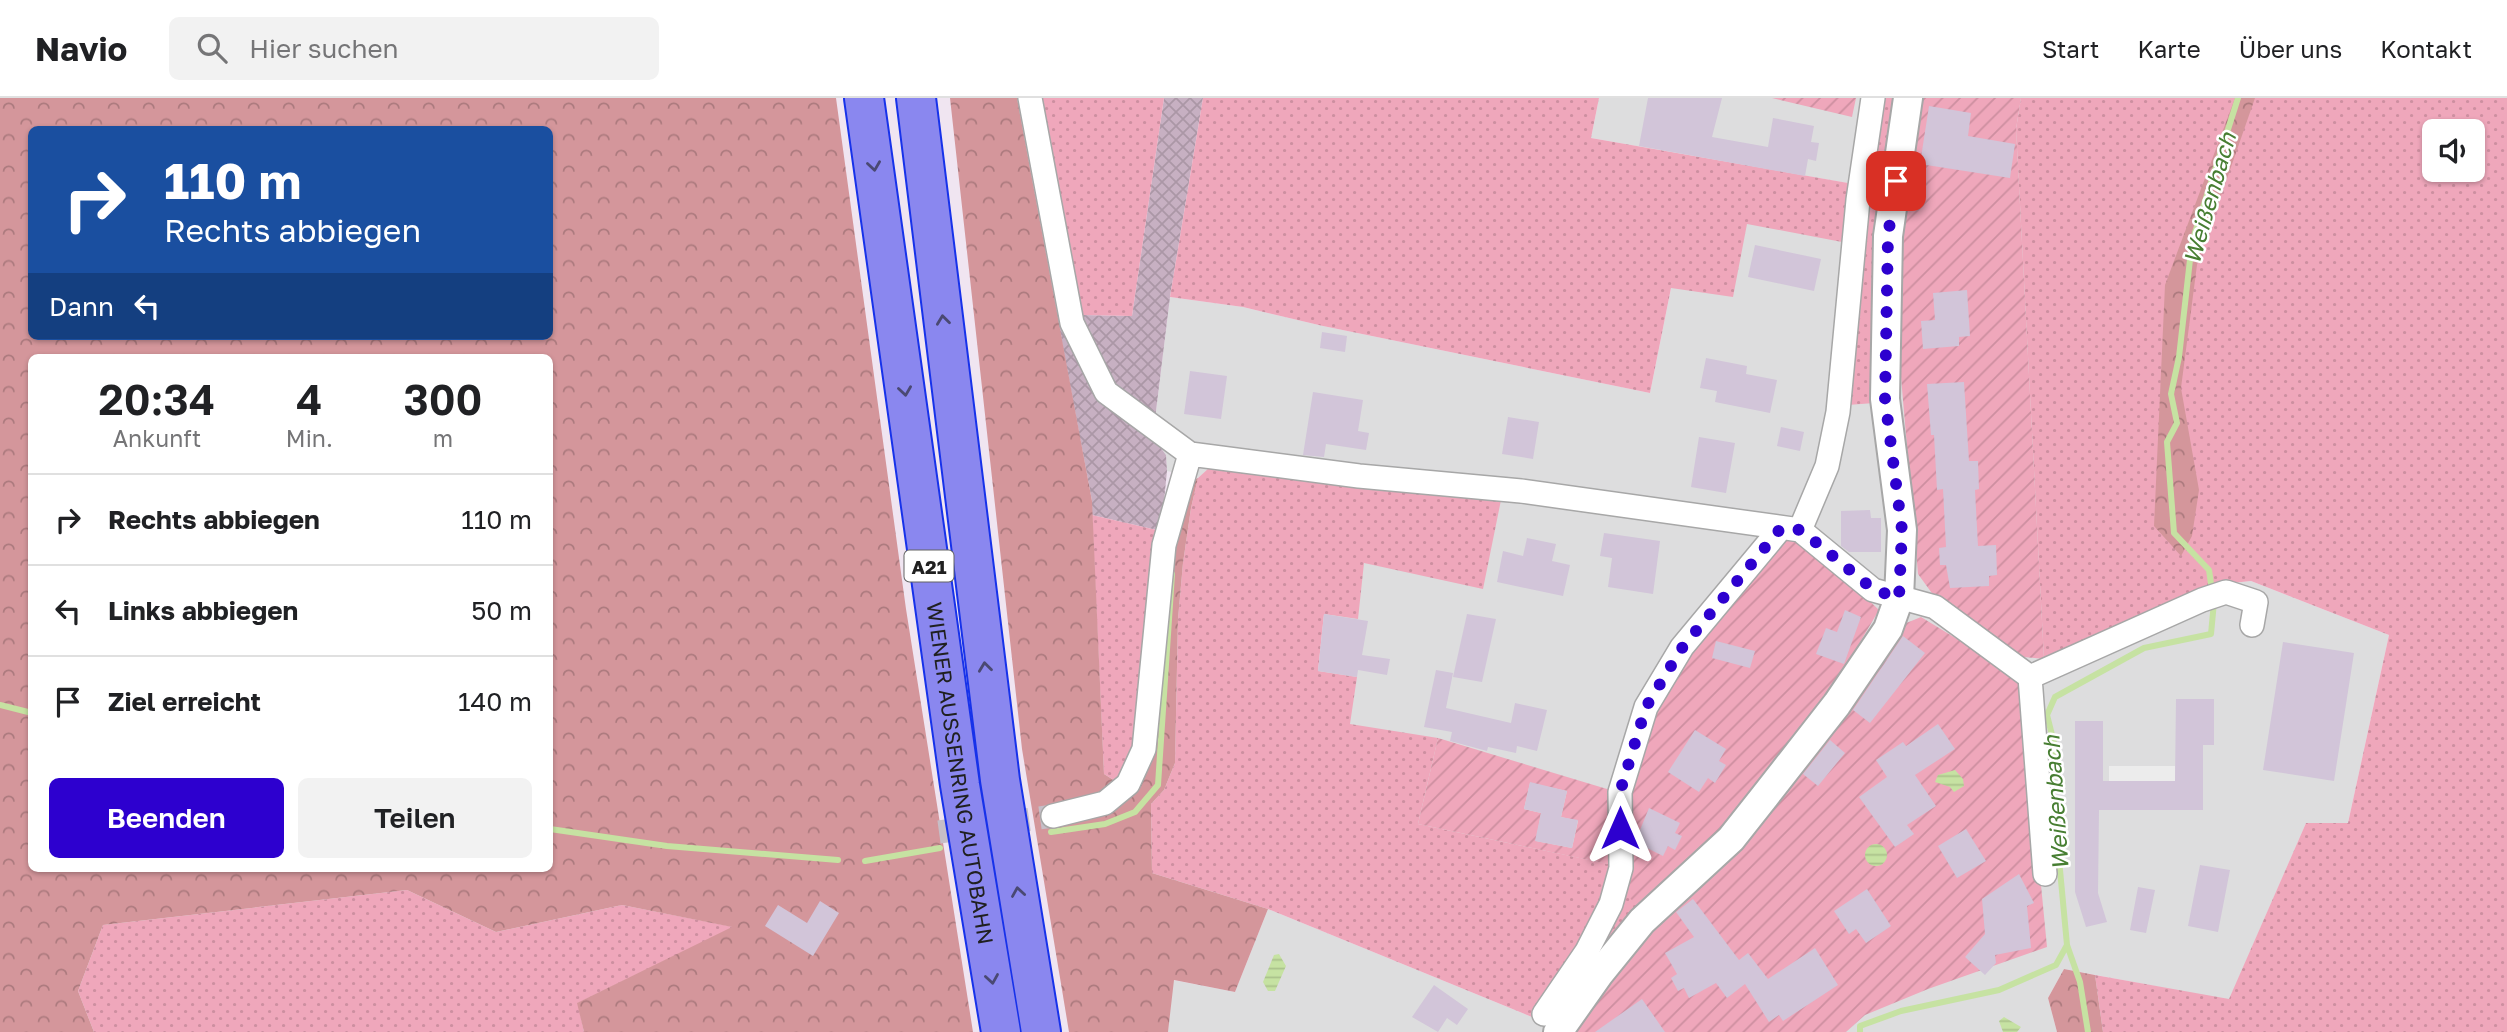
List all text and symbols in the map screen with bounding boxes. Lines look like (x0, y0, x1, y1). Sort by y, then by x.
search box (169, 17, 659, 80)
text: Navio (35, 29, 127, 68)
icon: search (193, 29, 231, 67)
text: Hier suchen (249, 33, 399, 64)
text: Start (2042, 34, 2099, 63)
text: Karte (2137, 34, 2201, 63)
text: Über uns (2239, 34, 2342, 63)
text: Kontakt (2380, 34, 2472, 63)
map controls (2422, 119, 2485, 182)
button: sound (2422, 119, 2485, 182)
water label: Weißenbach (2177, 128, 2241, 267)
text: 110 m (164, 151, 301, 210)
pin (1866, 151, 1926, 211)
icon: right (49, 154, 140, 245)
one-way arrow (866, 160, 881, 171)
icon: arrive (1877, 162, 1915, 200)
text: Rechts abbiegen (164, 211, 421, 249)
icon: left (128, 287, 166, 325)
text: Dann (49, 291, 114, 322)
one-way arrow (935, 314, 950, 325)
text: 20:34 (99, 374, 215, 424)
text: 4 (296, 374, 323, 424)
text: 300 (403, 374, 482, 424)
one-way arrow (897, 385, 912, 397)
text: Ankunft (113, 424, 201, 452)
text: Min. (286, 424, 333, 452)
text: m (433, 424, 453, 452)
icon: right (49, 501, 87, 539)
text: Rechts abbiegen (108, 504, 320, 535)
text: 110 m (461, 504, 532, 535)
road number: A21 (904, 551, 954, 582)
icon: left (49, 592, 87, 630)
text: Links abbiegen (108, 595, 298, 626)
text: 50 m (471, 595, 532, 626)
street label: WIENER AUSSENRING AUTOBAHN (922, 600, 999, 946)
one-way arrow (978, 661, 993, 673)
icon: arrive (49, 683, 87, 721)
text: Ziel erreicht (108, 686, 261, 717)
text: 140 m (458, 686, 532, 717)
water label: Weißenbach (2036, 734, 2074, 871)
button: Beenden (49, 778, 284, 858)
button: Teilen (298, 778, 532, 858)
position arrow (1583, 791, 1657, 865)
one-way arrow (1011, 886, 1026, 898)
one-way arrow (984, 974, 999, 985)

